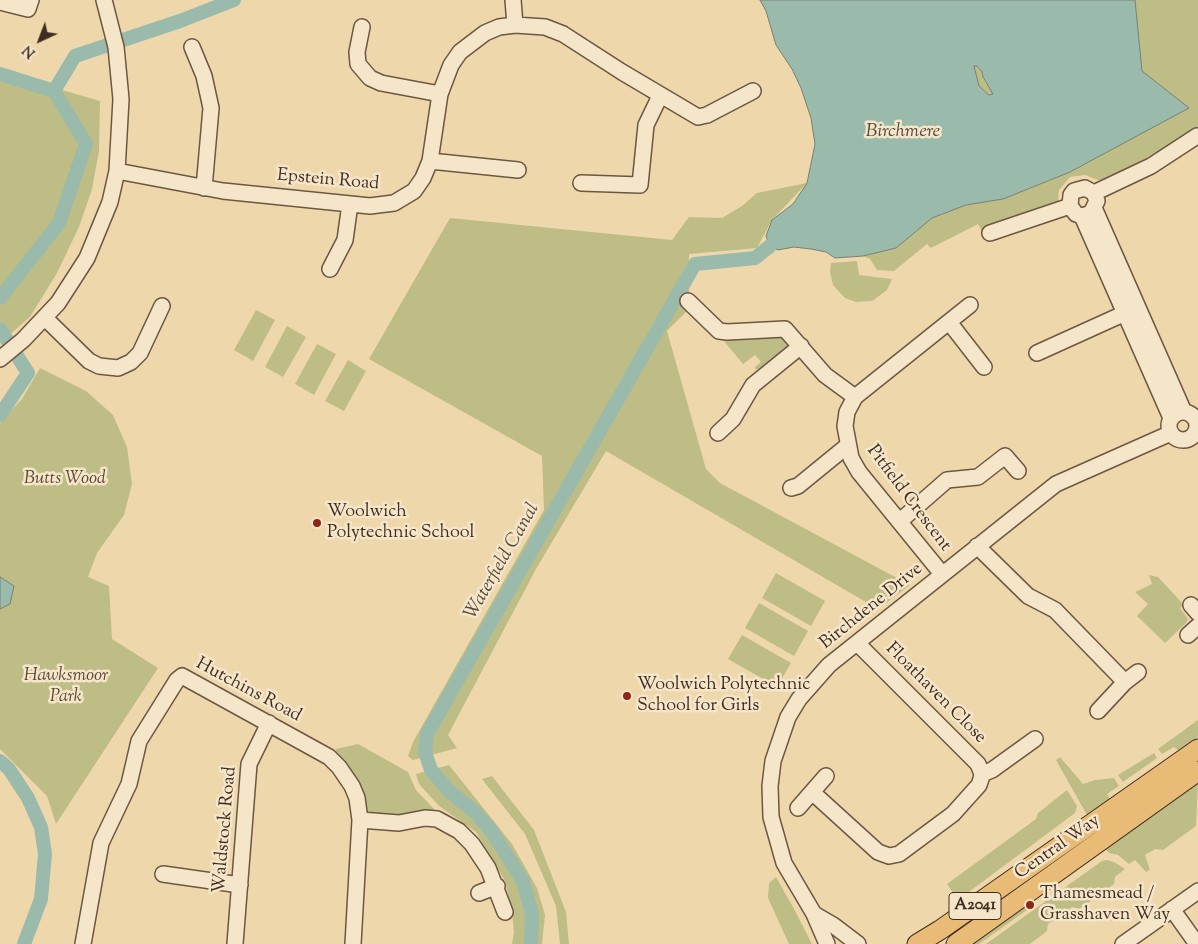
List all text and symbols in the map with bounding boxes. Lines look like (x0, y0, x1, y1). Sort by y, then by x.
north arrow (15, 15, 65, 65)
text: N (19, 40, 41, 62)
water label: Birchmere (866, 122, 940, 144)
street label: Epstein Road (276, 166, 380, 196)
street label: Pitfield Crescent (861, 442, 955, 556)
park label: Butts Wood (24, 469, 106, 491)
water label: Waterfield Canal (461, 500, 545, 624)
place label: Woolwich Polytechnic School (327, 502, 475, 544)
marker: Woolwich Polytechnic School (311, 517, 323, 529)
street label: Birchdene Drive (816, 559, 928, 655)
street label: Floathaven Close (880, 639, 990, 749)
street label: Hutchins Road (191, 654, 305, 728)
park label: Hawksmoor Park (24, 666, 108, 709)
place label: Woolwich Polytechnic School for Girls (637, 675, 811, 718)
marker: Woolwich Polytechnic School for Girls (621, 690, 633, 702)
street label: Waldstock Road (210, 766, 242, 894)
street label: Central Way (1011, 811, 1105, 885)
place label: Thamesmead / Grasshaven Way (1040, 884, 1170, 926)
road number: A2041 (949, 892, 1001, 919)
marker: Thamesmead / Grasshaven Way (1024, 899, 1036, 911)

